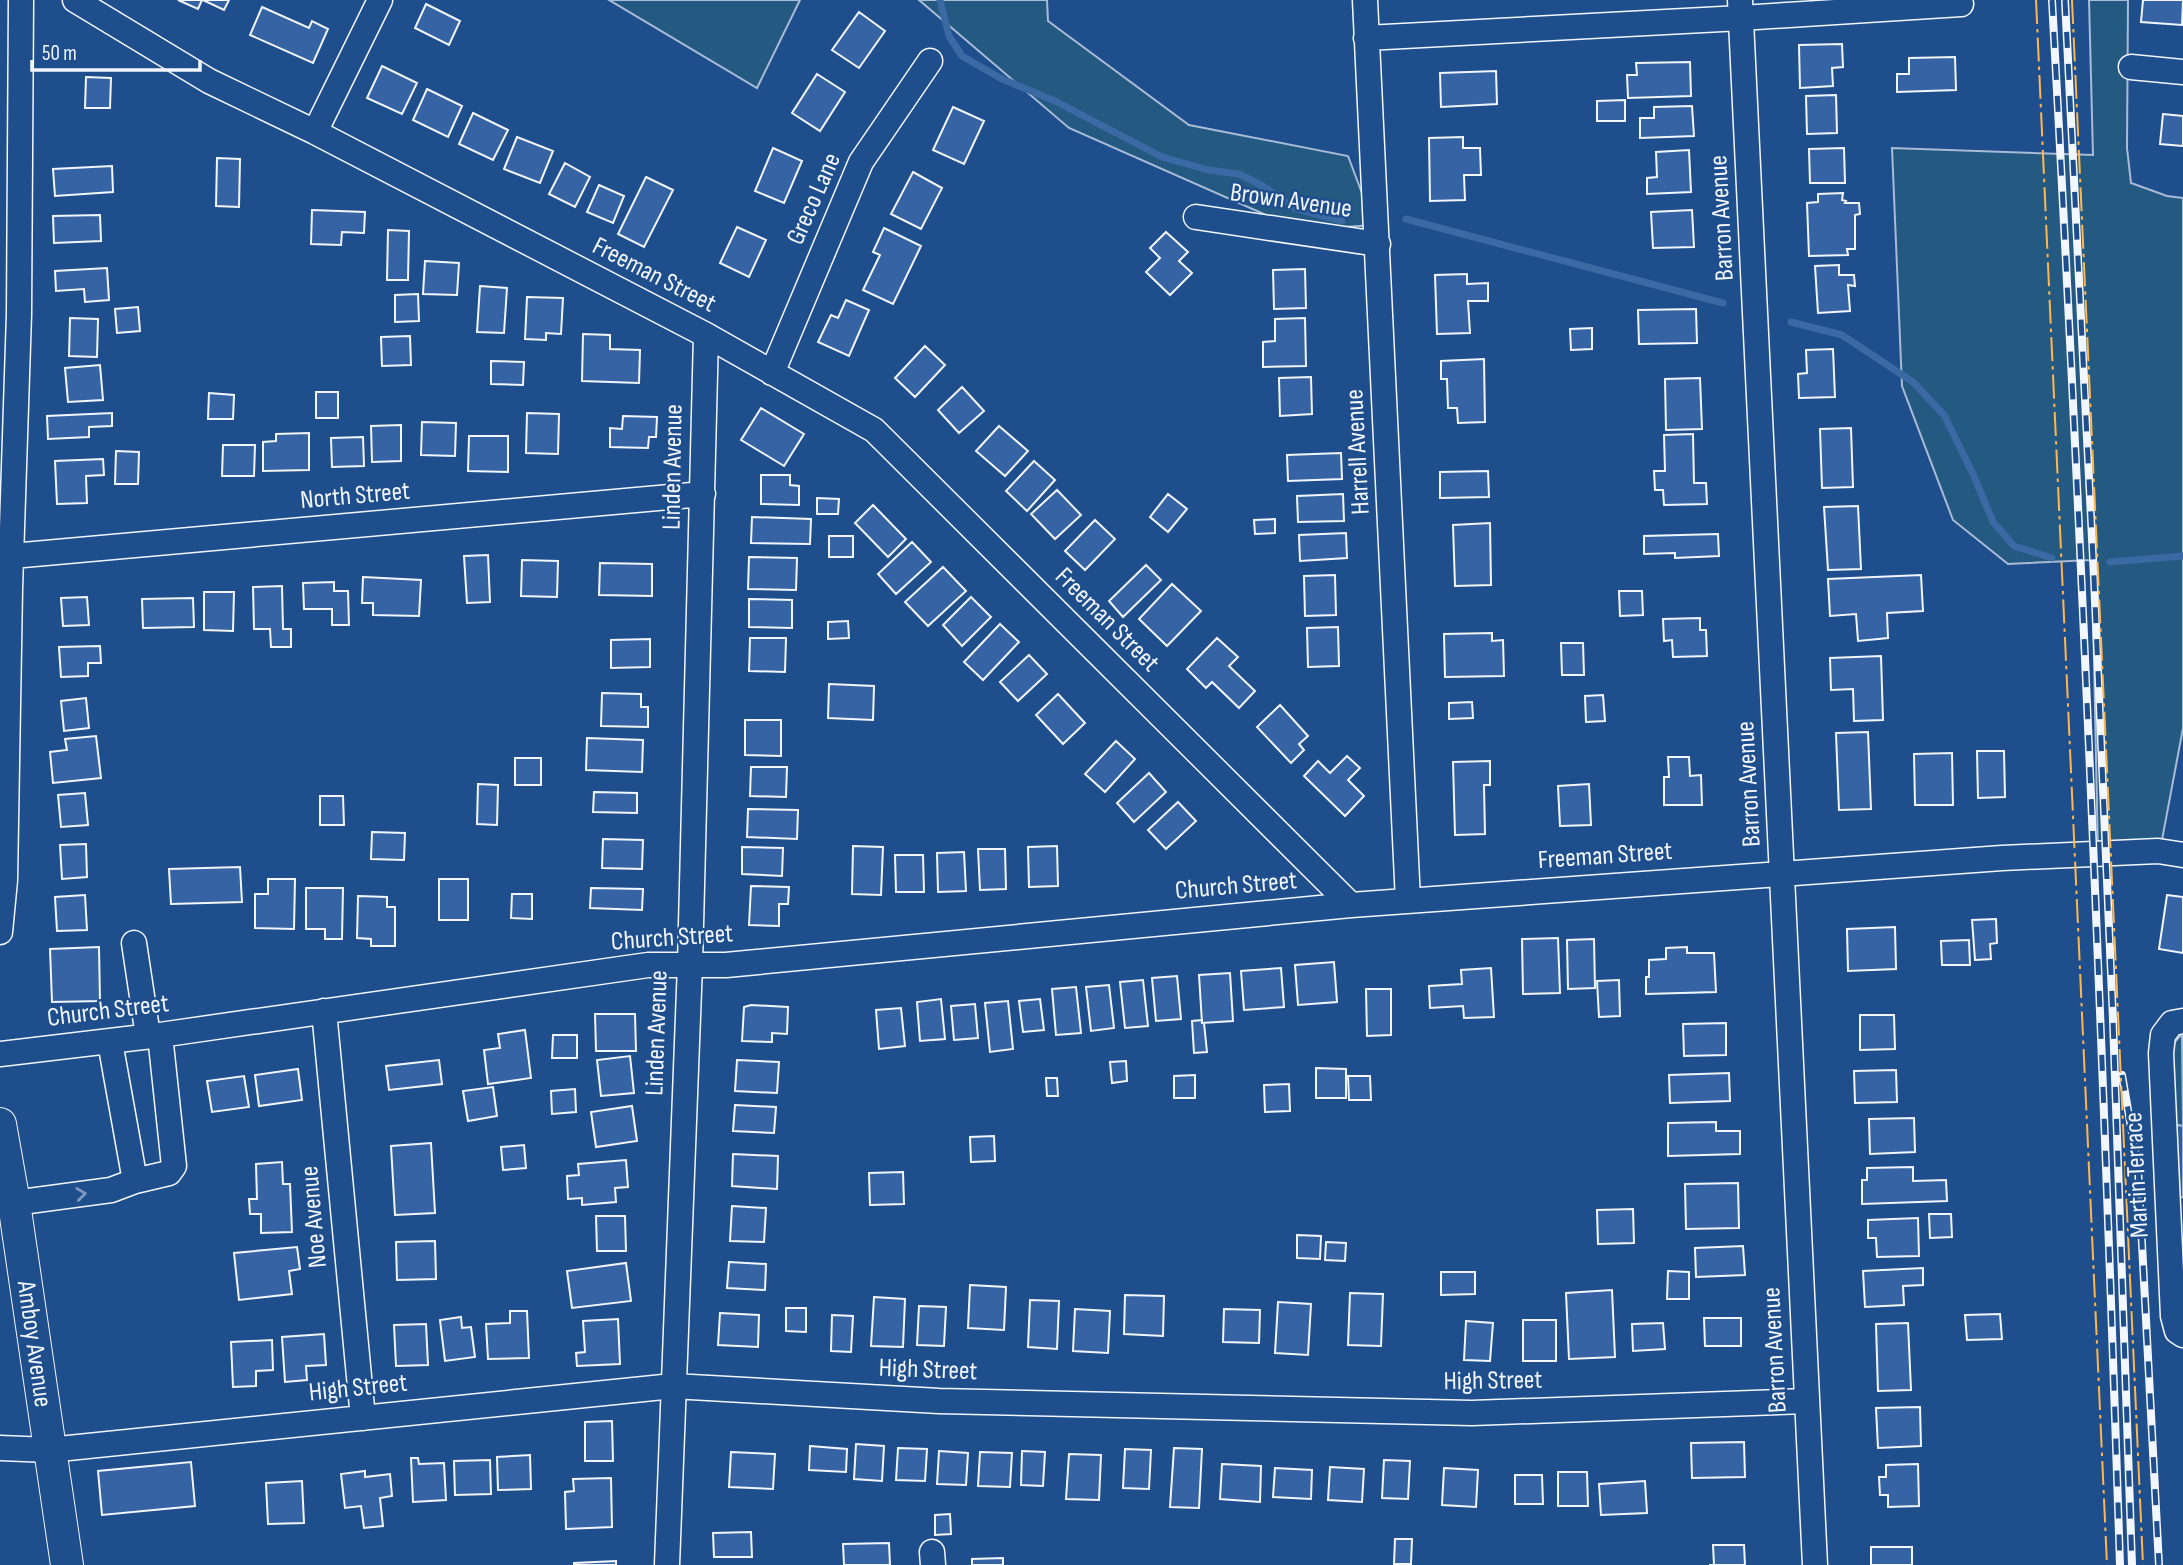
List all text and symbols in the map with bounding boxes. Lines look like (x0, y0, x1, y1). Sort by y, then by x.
scale bar (32, 28, 200, 72)
text: 50 m (42, 41, 77, 66)
street label: Greco Lane (780, 148, 848, 250)
street label: Barron Avenue (1703, 154, 1741, 282)
street label: Brown Avenue (1228, 177, 1354, 225)
street label: Freeman Street (587, 231, 721, 319)
street label: Harrell Avenue (1339, 388, 1377, 516)
street label: Linden Avenue (656, 404, 690, 530)
street label: North Street (299, 476, 411, 516)
street label: Freeman Street (1048, 561, 1166, 679)
street label: Barron Avenue (1730, 720, 1768, 848)
street label: Freeman Street (1537, 836, 1673, 876)
street label: Church Street (1174, 865, 1298, 907)
street label: Church Street (610, 918, 734, 958)
street label: Linden Avenue (639, 970, 675, 1096)
street label: Church Street (45, 988, 171, 1034)
street label: Martin Terrace (2118, 1111, 2156, 1239)
street label: Noe Avenue (294, 1165, 334, 1269)
one-way arrow (76, 1187, 87, 1202)
street label: Amboy Avenue (10, 1278, 58, 1409)
street label: Barron Avenue (1756, 1286, 1794, 1414)
street label: High Street (878, 1353, 978, 1387)
street label: High Street (1443, 1365, 1543, 1397)
street label: High Street (307, 1367, 409, 1409)

